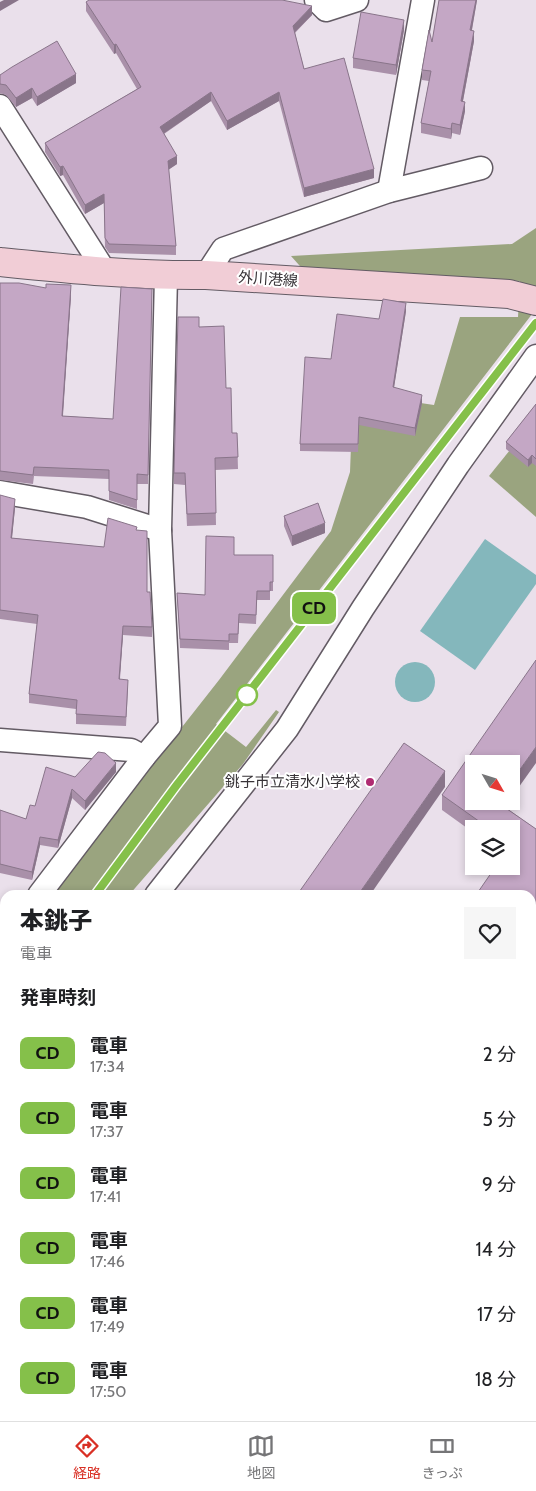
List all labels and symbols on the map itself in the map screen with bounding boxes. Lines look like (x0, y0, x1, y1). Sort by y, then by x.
street label: 外川港線 (237, 268, 299, 290)
line badge: CD (292, 592, 336, 624)
unlabelled marker (236, 684, 258, 706)
north arrow (465, 755, 520, 810)
place label: 銚子市立清水小学校 (225, 773, 360, 791)
marker: 銚子市立清水小学校 (364, 776, 376, 788)

